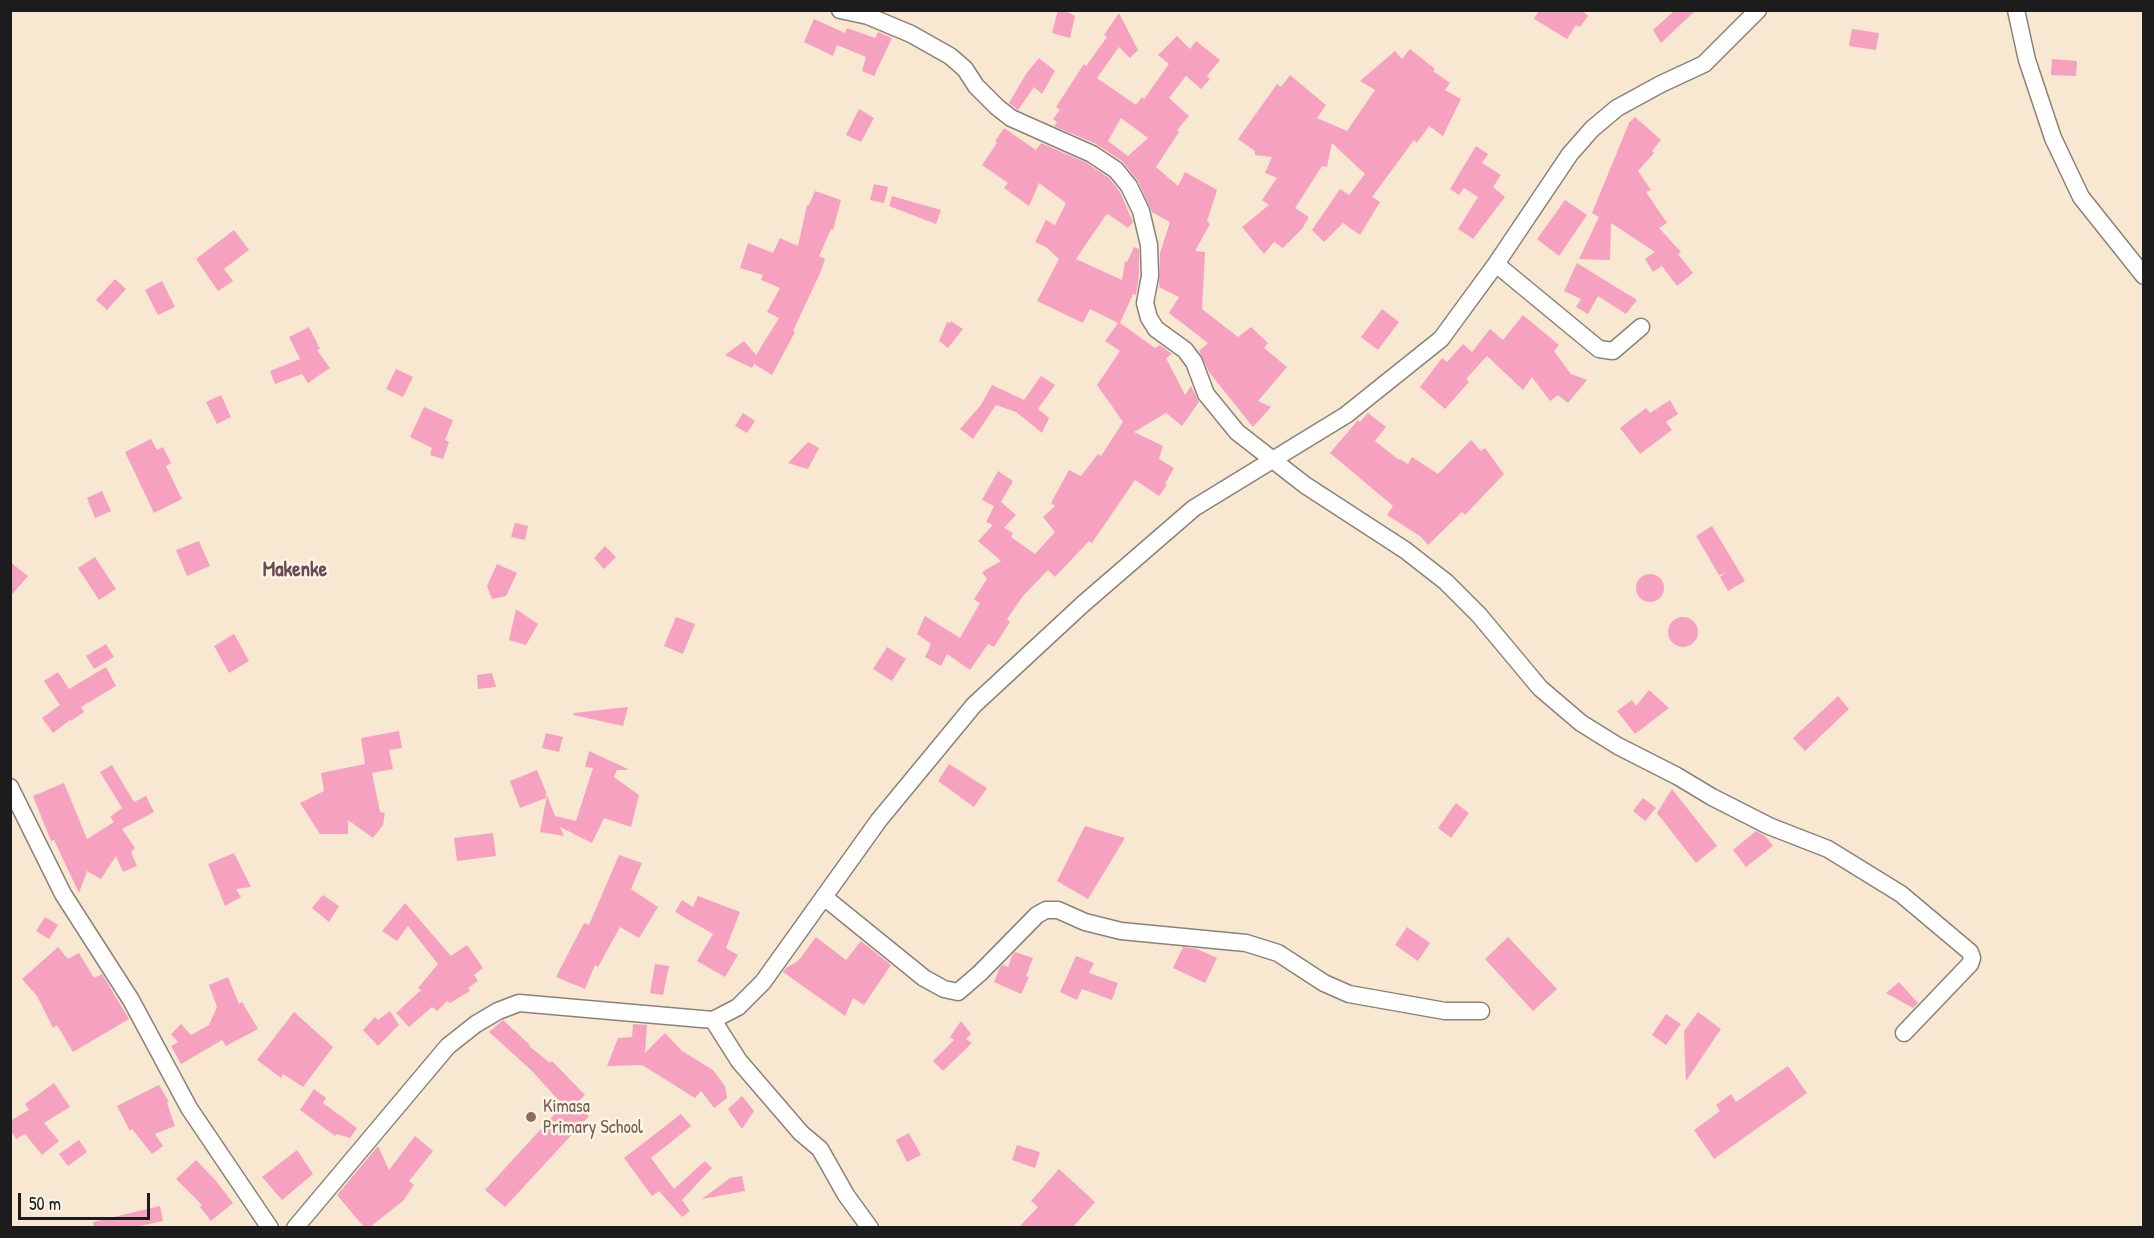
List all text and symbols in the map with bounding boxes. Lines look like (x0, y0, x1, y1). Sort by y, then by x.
district label: Makenke (263, 557, 327, 583)
place label: Kimasa Primary School (543, 1096, 643, 1138)
marker: Kimasa Primary School (524, 1110, 538, 1124)
scale bar (21, 1181, 153, 1219)
text: 50 m (29, 1191, 61, 1216)

